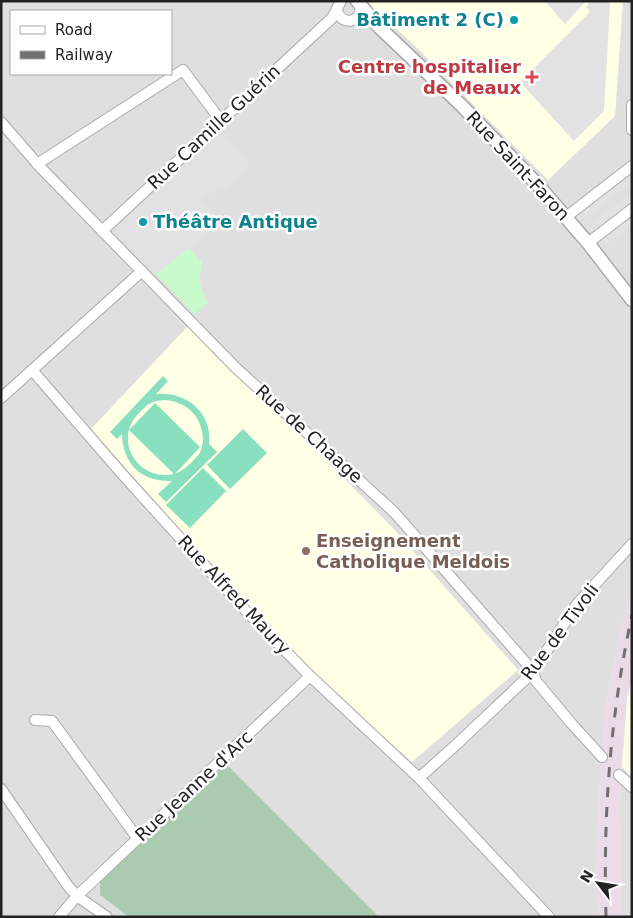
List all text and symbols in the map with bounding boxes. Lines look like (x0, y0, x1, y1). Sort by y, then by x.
place label: Bâtiment 2 (C) (356, 9, 504, 30)
legend (10, 10, 172, 75)
marker: Bâtiment 2 (C) (508, 14, 520, 26)
text: Road (55, 21, 93, 39)
text: Railway (55, 46, 113, 64)
place label: Centre hospitalier de Meaux (338, 56, 521, 98)
street label: Rue Camille Guérin (143, 60, 284, 193)
marker: Centre hospitalier de Meaux (525, 70, 539, 84)
street label: Rue Saint-Faron (462, 107, 574, 225)
place label: Théâtre Antique (153, 211, 318, 232)
marker: Théâtre Antique (137, 216, 149, 228)
street label: Rue de Chaage (252, 380, 367, 487)
place label: Enseignement Catholique Meldois (316, 530, 510, 572)
street label: Rue Alfred Maury (174, 531, 295, 659)
marker: Enseignement Catholique Meldois (300, 545, 312, 557)
street label: Rue de Tivoli (517, 579, 603, 684)
street label: Rue Jeanne d'Arc (131, 726, 257, 845)
north arrow (573, 858, 623, 908)
text: N (577, 867, 597, 885)

